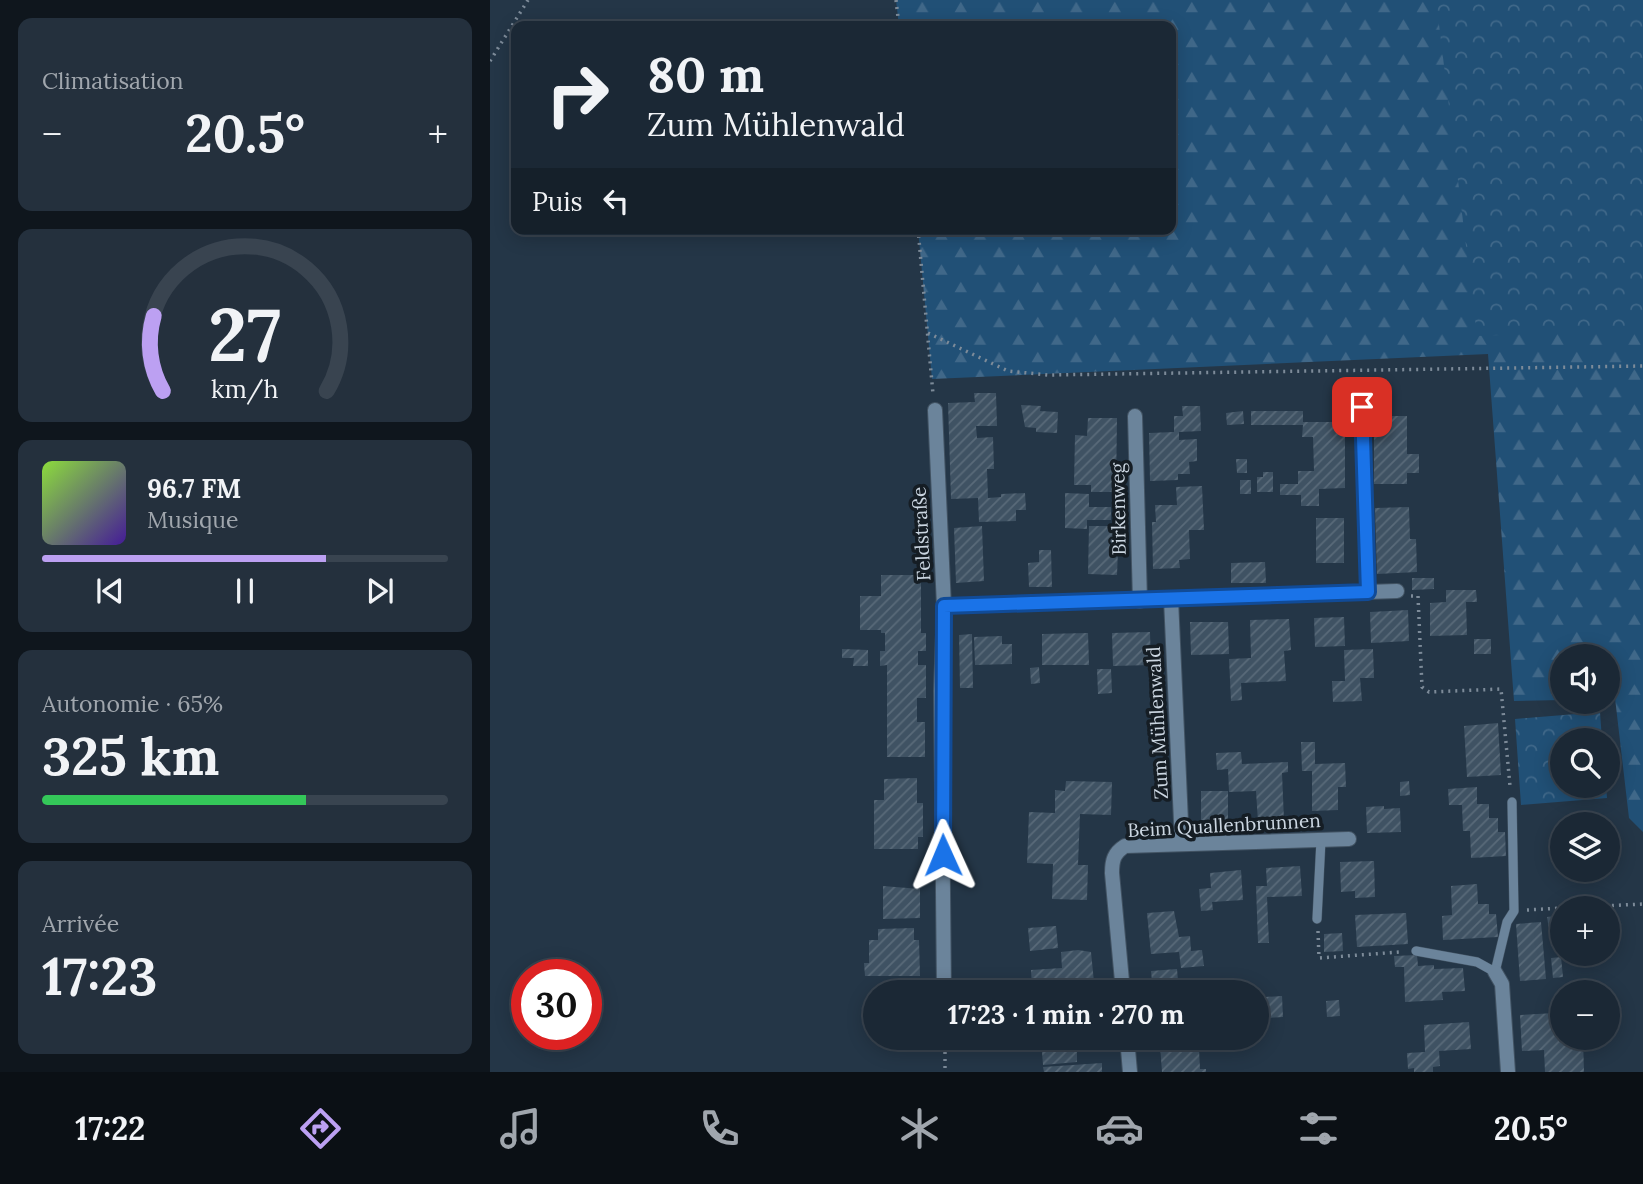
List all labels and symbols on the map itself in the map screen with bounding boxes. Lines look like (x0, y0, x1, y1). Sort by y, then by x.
pin (1332, 377, 1392, 437)
street label: Birkenweg (1105, 462, 1131, 555)
street label: Feldstraße (907, 486, 935, 582)
street label: Zum Mühlenwald (1141, 646, 1173, 800)
street label: Beim Quallenbrunnen (1127, 808, 1321, 842)
position arrow (906, 818, 980, 892)
speed limit sign: 30 (511, 959, 602, 1050)

